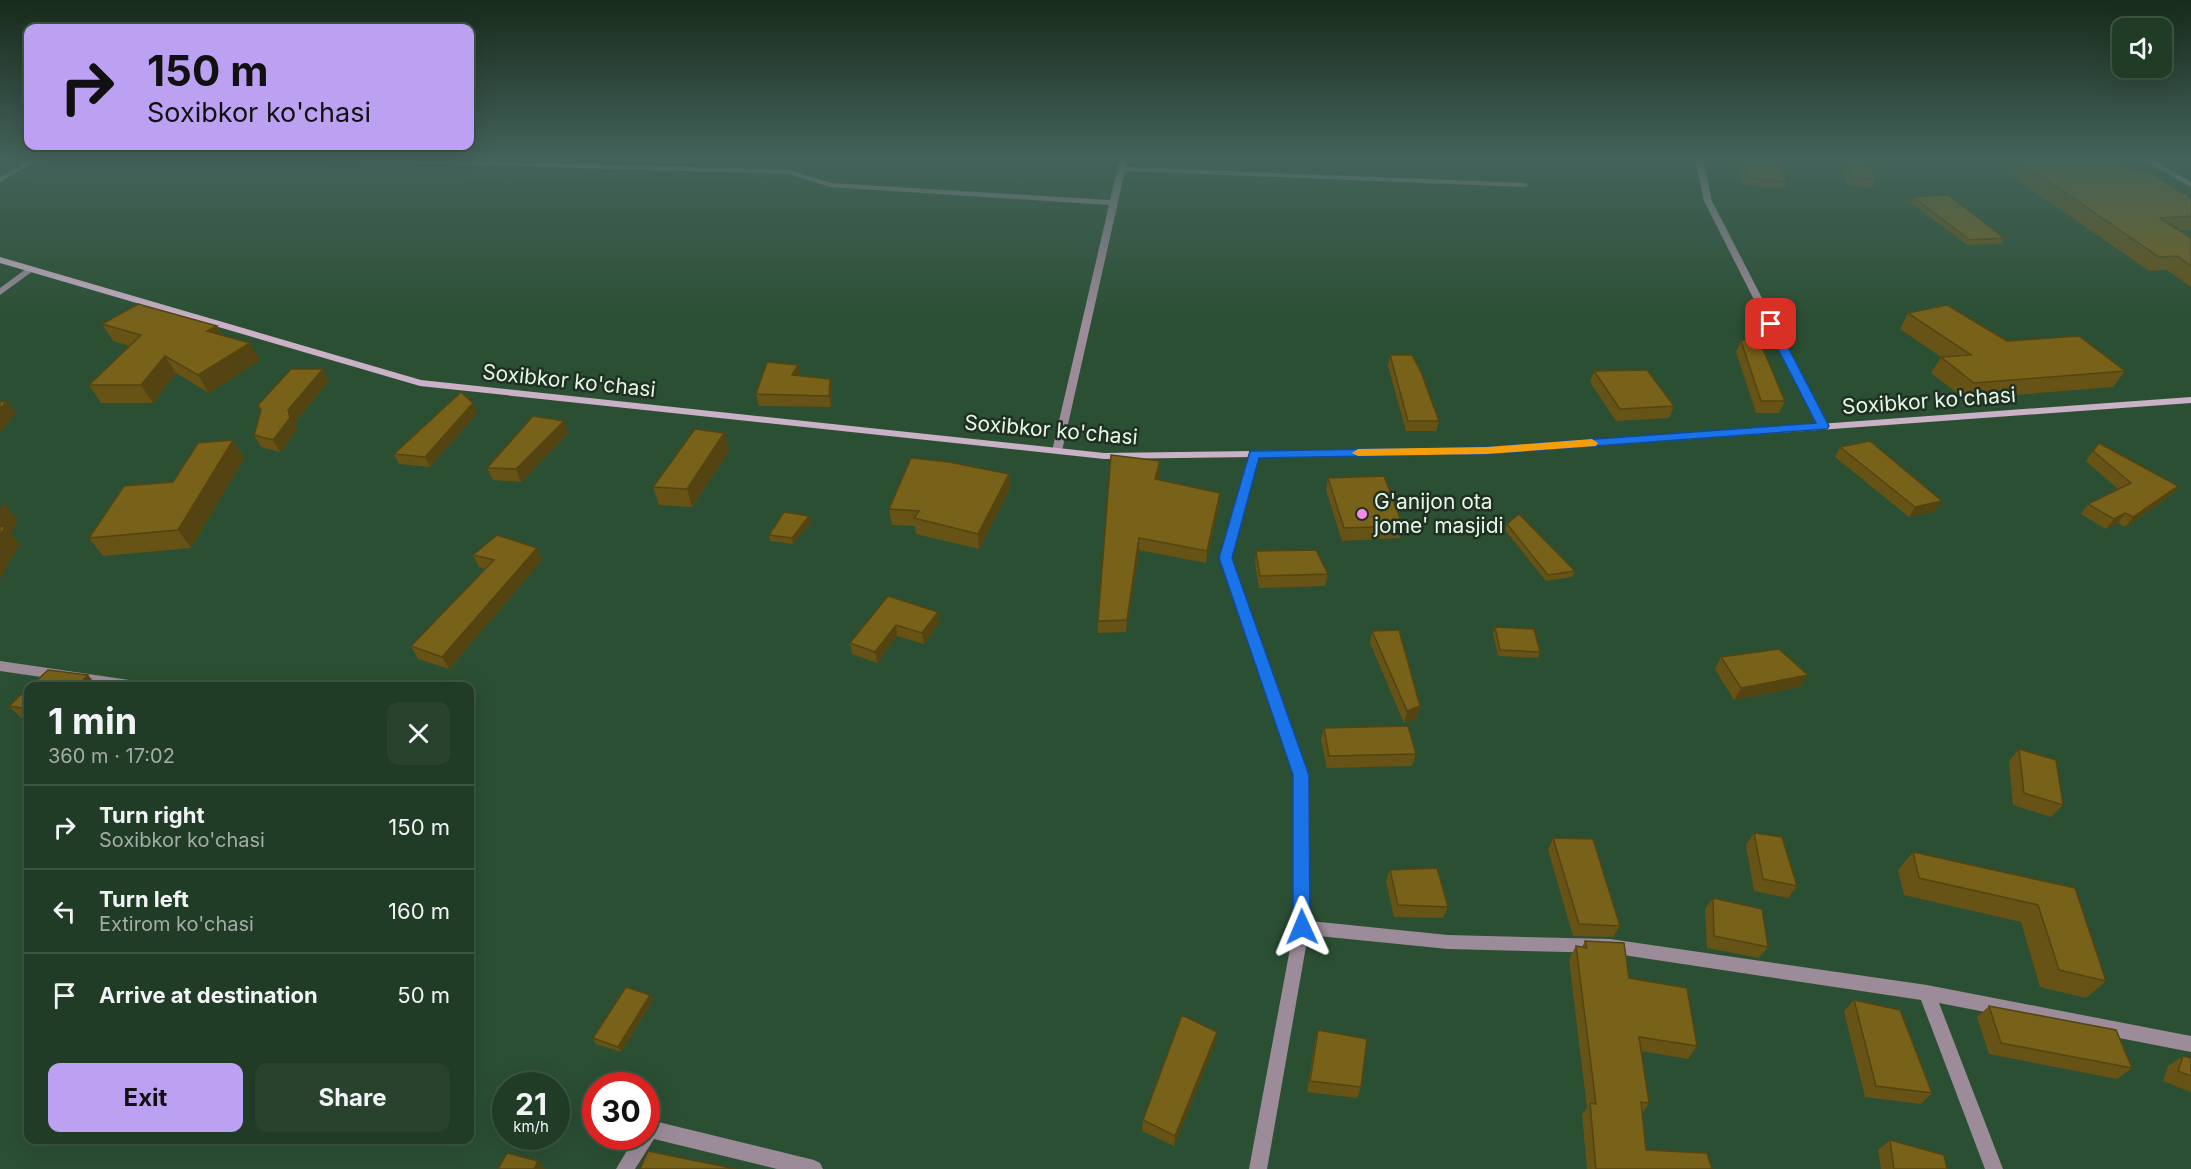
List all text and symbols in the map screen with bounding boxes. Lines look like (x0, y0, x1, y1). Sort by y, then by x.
map controls (2112, 18, 2172, 78)
button: sound (2112, 18, 2172, 78)
text: 150 m (147, 45, 269, 96)
icon: right (48, 48, 126, 126)
text: Soxibkor ko'chasi (147, 96, 371, 129)
pin (1745, 298, 1796, 349)
icon: arrive (1754, 307, 1787, 340)
street label: Soxibkor ko'chasi (481, 359, 657, 402)
street label: Soxibkor ko'chasi (1841, 382, 2017, 419)
street label: Soxibkor ko'chasi (963, 409, 1139, 450)
place label: G'anijon ota jome' masjidi (1373, 489, 1504, 538)
marker: G'anijon ota jome' masjidi (1355, 507, 1369, 521)
text: 1 min (48, 699, 137, 743)
button: close (387, 702, 450, 765)
text: 360 m · 17:02 (48, 744, 175, 768)
text: Turn right (99, 802, 205, 828)
icon: right (48, 811, 81, 844)
text: 150 m (388, 814, 450, 840)
text: Soxibkor ko'chasi (99, 828, 265, 852)
text: Turn left (99, 886, 189, 912)
icon: left (48, 895, 81, 928)
position arrow (1270, 895, 1334, 959)
text: 160 m (388, 898, 450, 924)
text: Extirom ko'chasi (99, 912, 254, 936)
icon: arrive (48, 979, 81, 1012)
text: Arrive at destination (99, 982, 318, 1008)
text: 50 m (397, 982, 450, 1008)
button: Exit (48, 1063, 243, 1132)
button: Share (255, 1063, 450, 1132)
speed limit sign: 30 (582, 1072, 660, 1150)
text: 21 (515, 1086, 547, 1122)
text: km/h (513, 1117, 549, 1136)

